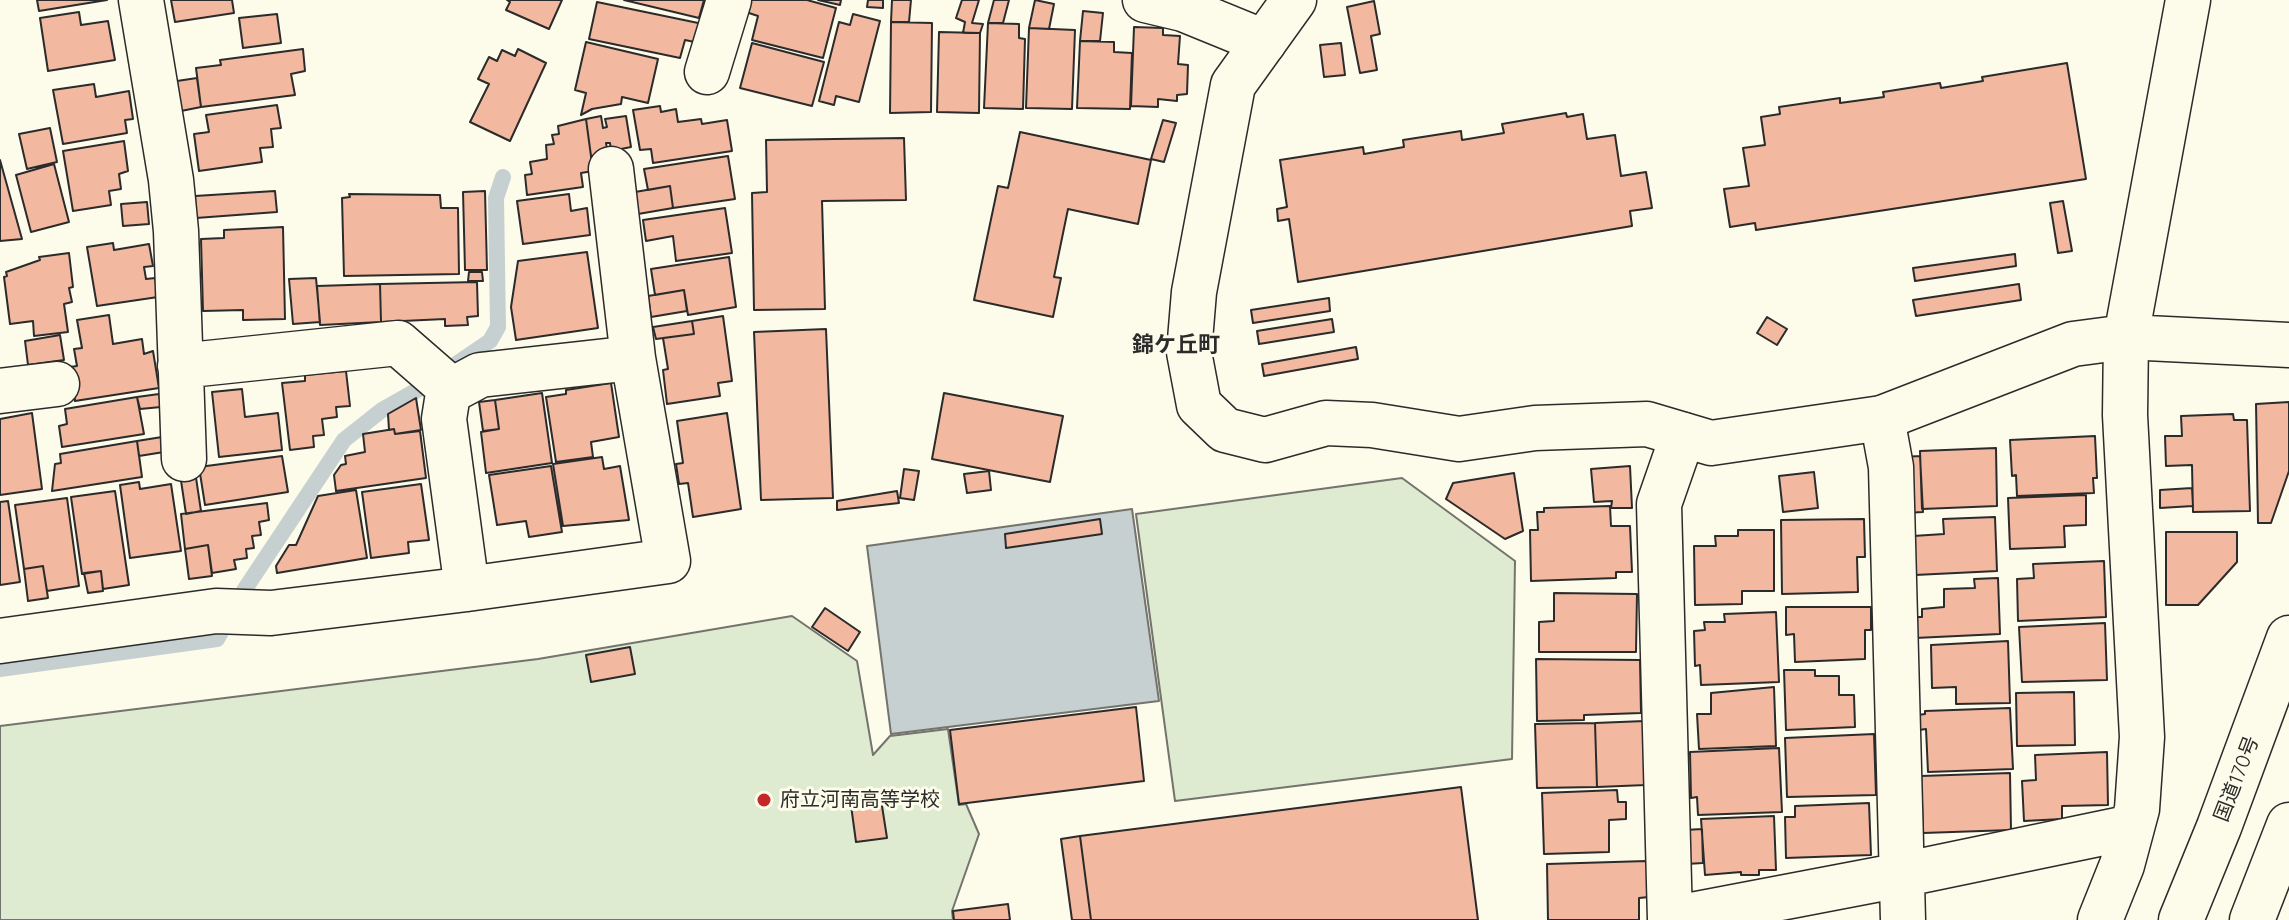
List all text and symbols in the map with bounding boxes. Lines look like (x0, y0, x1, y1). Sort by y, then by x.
district label: 錦ケ丘町 (1132, 332, 1220, 358)
street label: 国道170号 (2210, 733, 2264, 825)
place label: 府立河南高等学校 (780, 788, 940, 812)
marker: 府立河南高等学校 (755, 791, 773, 809)

